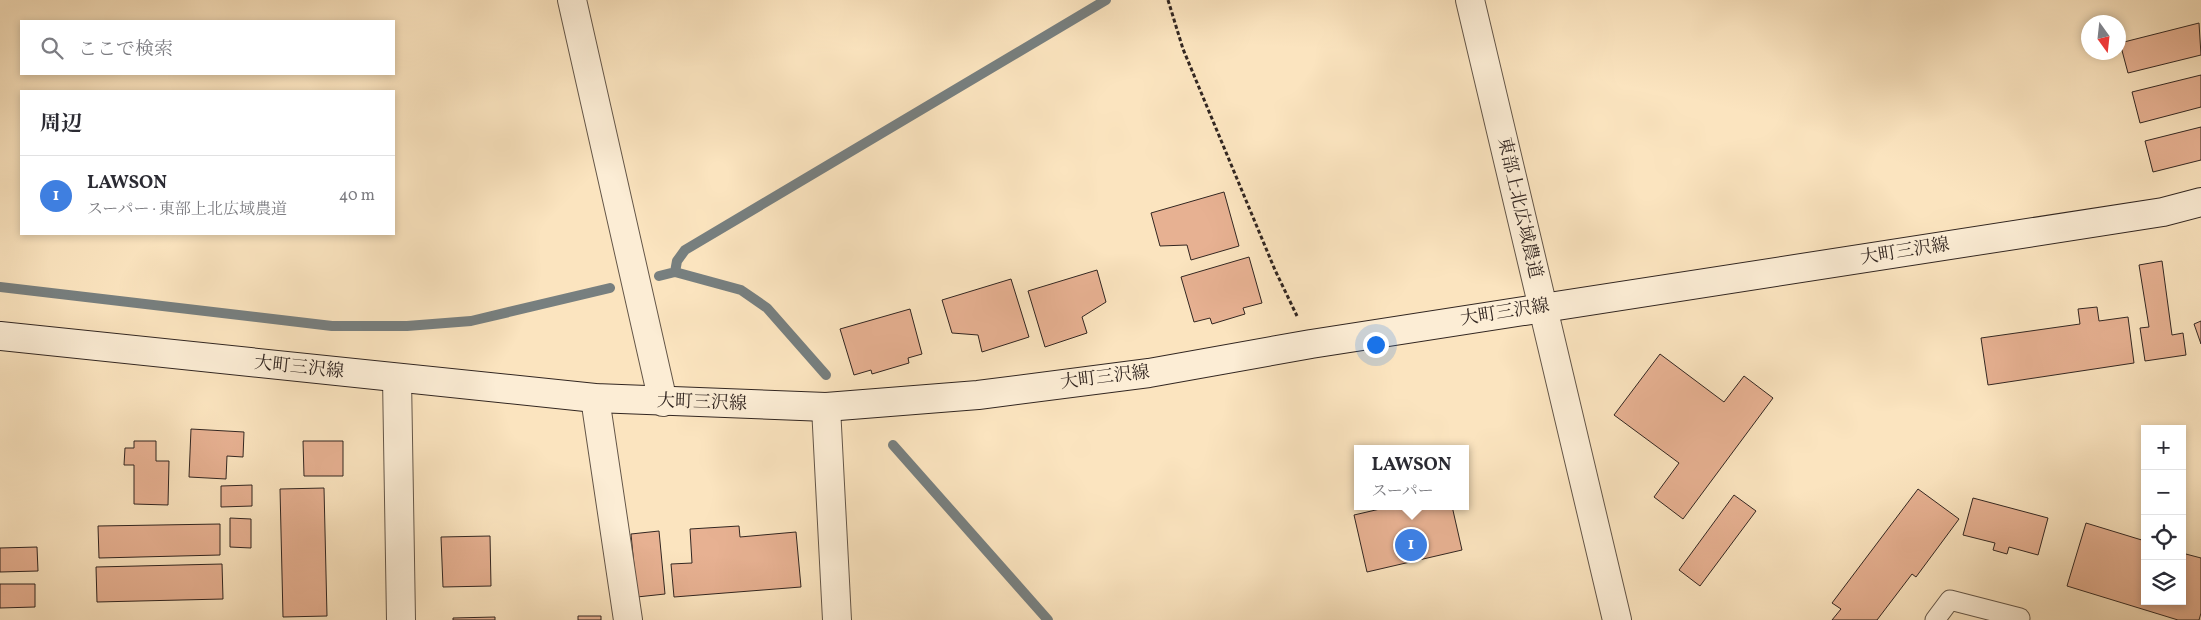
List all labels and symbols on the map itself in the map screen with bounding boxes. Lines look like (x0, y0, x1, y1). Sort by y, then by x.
north arrow (2081, 15, 2126, 60)
street label: 東部上北広域農道 (1491, 135, 1547, 281)
street label: 大町三沢線 (1859, 233, 1951, 271)
street label: 大町三沢線 (1459, 294, 1551, 332)
your location (1363, 332, 1389, 358)
street label: 大町三沢線 (253, 351, 345, 385)
street label: 大町三沢線 (1059, 360, 1151, 396)
street label: 大町三沢線 (657, 389, 747, 417)
pin: 1 (1395, 526, 1427, 564)

